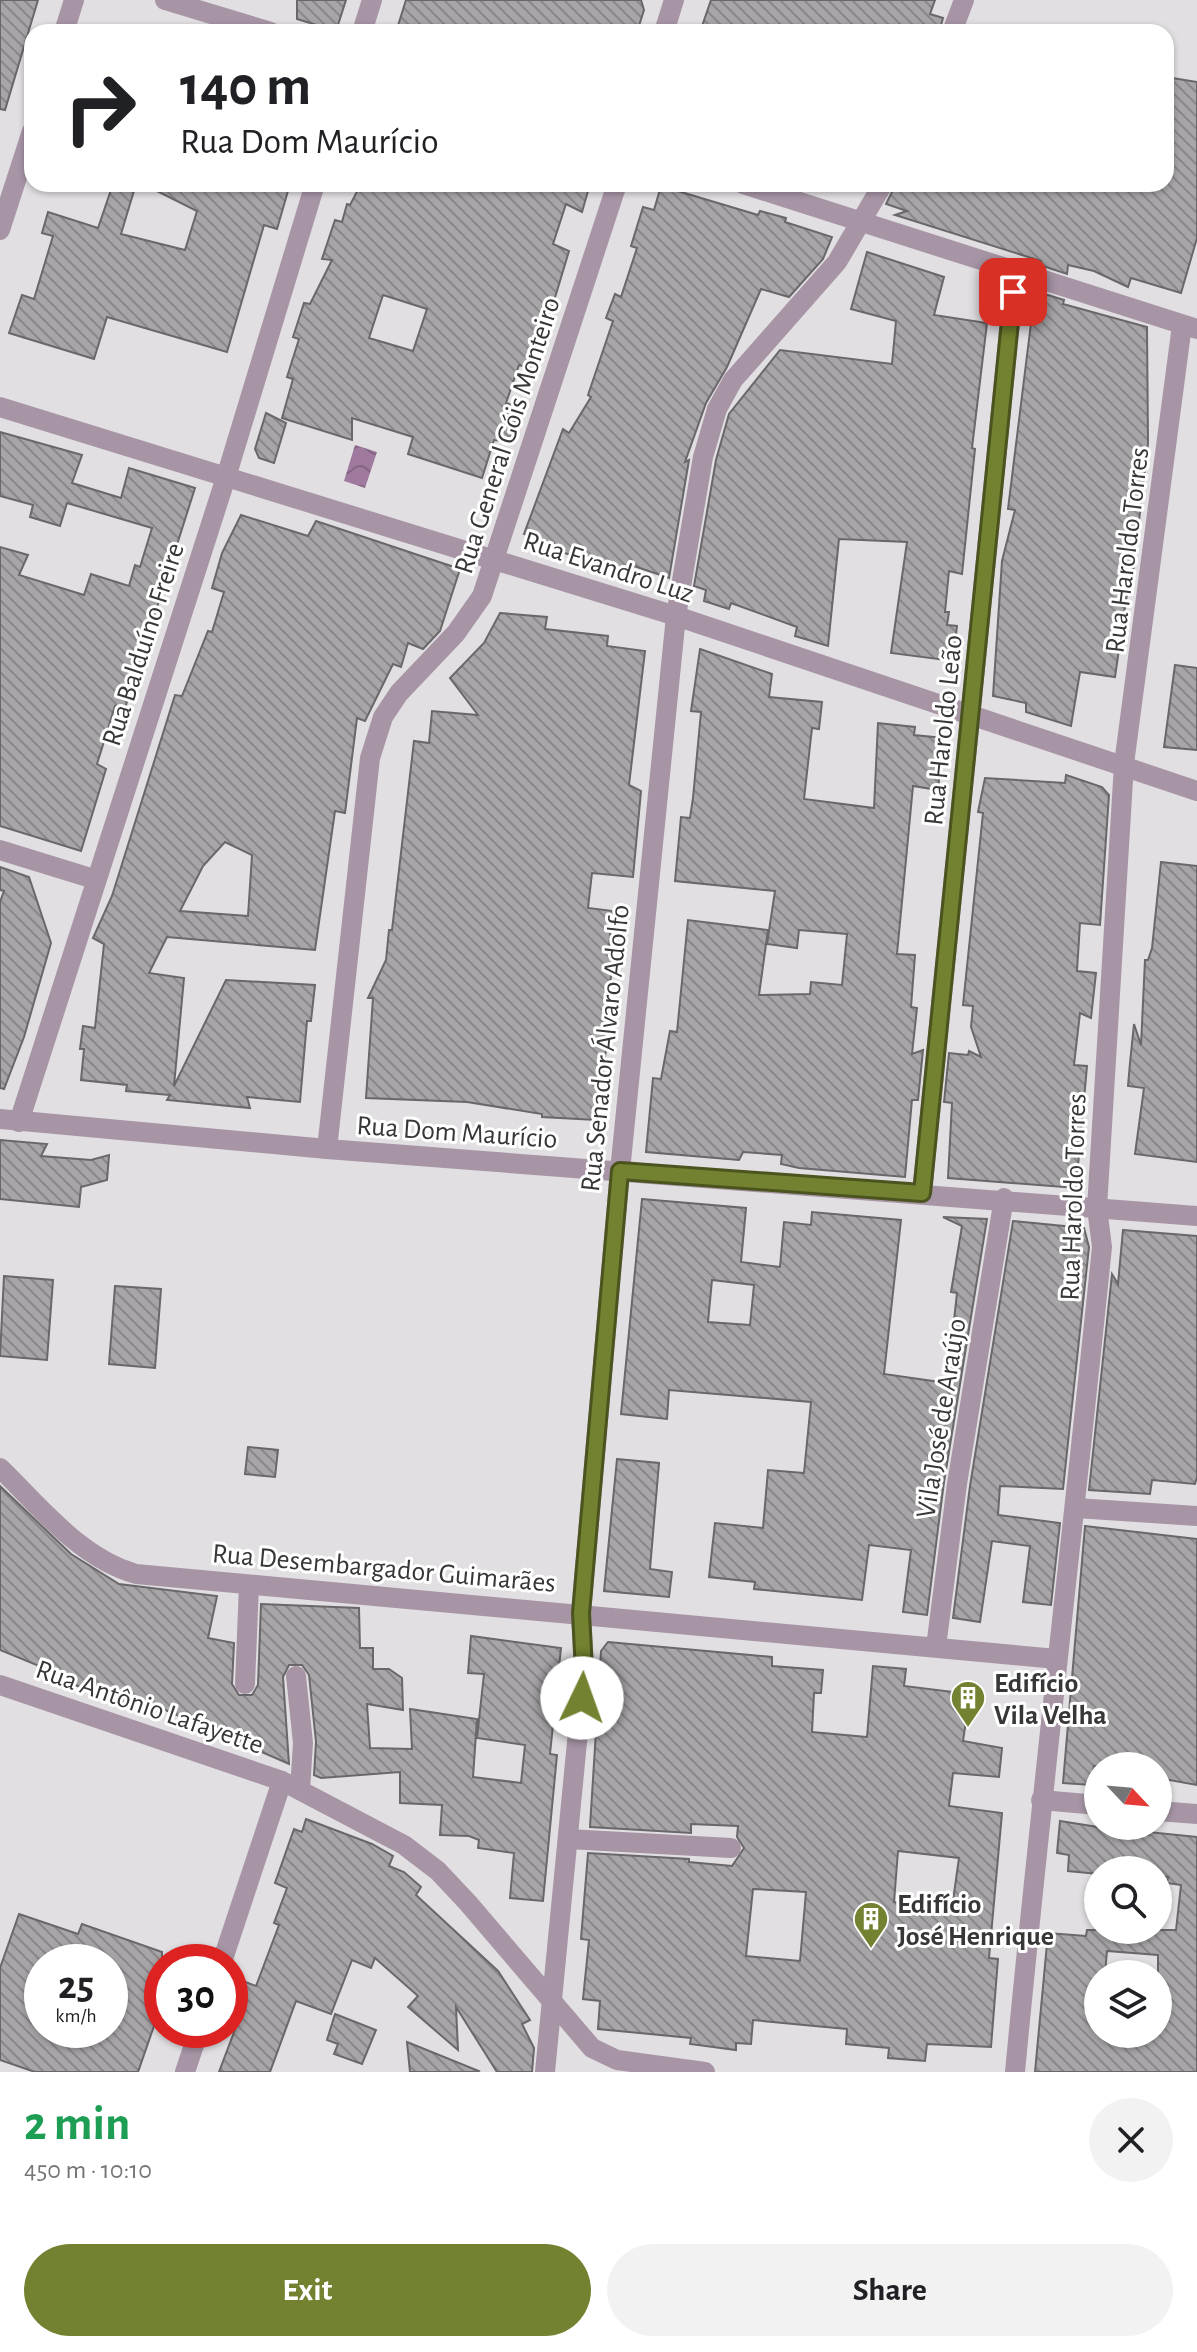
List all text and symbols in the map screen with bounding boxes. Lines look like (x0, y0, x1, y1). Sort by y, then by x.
icon: right (48, 56, 152, 160)
text: 140 m (180, 59, 311, 115)
text: Rua Dom Maurício (180, 124, 439, 160)
pin (979, 258, 1047, 326)
icon: arrive (991, 270, 1035, 314)
street label: Rua General Góis Monteiro (450, 294, 566, 577)
street label: Rua Haroldo Torres (1101, 446, 1155, 655)
street label: Rua Evandro Luz (520, 527, 697, 609)
street label: Rua Balduíno Freire (98, 540, 190, 750)
street label: Rua Haroldo Leão (920, 634, 968, 827)
street label: Rua Senador Álvaro Adolfo (574, 903, 635, 1193)
street label: Rua Haroldo Torres (1056, 1093, 1092, 1301)
street label: Rua Dom Maurício (355, 1112, 558, 1154)
street label: Vila José de Araújo (912, 1316, 972, 1520)
street label: Rua Desembargador Guimarães (211, 1540, 557, 1598)
street label: Rua Antônio Lafayette (32, 1656, 267, 1760)
position arrow (540, 1656, 624, 1740)
place label: Edifício Vila Velha (994, 1670, 1107, 1730)
building icon: Edifício Vila Velha (949, 1679, 987, 1729)
north arrow (1084, 1752, 1172, 1840)
map controls (1084, 1752, 1172, 2048)
button: search (1084, 1856, 1172, 1944)
place label: Edifício José Henrique (897, 1891, 1054, 1951)
building icon: Edifício José Henrique (852, 1900, 890, 1950)
speed limit sign: 30 (144, 1944, 248, 2048)
button: layers (1084, 1960, 1172, 2048)
text: 25 (58, 1966, 94, 2006)
text: km/h (55, 2006, 97, 2026)
button: close (1089, 2098, 1173, 2182)
text: 2 min (24, 2101, 131, 2149)
text: 450 m · 10:10 (24, 2157, 152, 2183)
button: Exit (24, 2244, 591, 2336)
button: Share (607, 2244, 1173, 2336)

